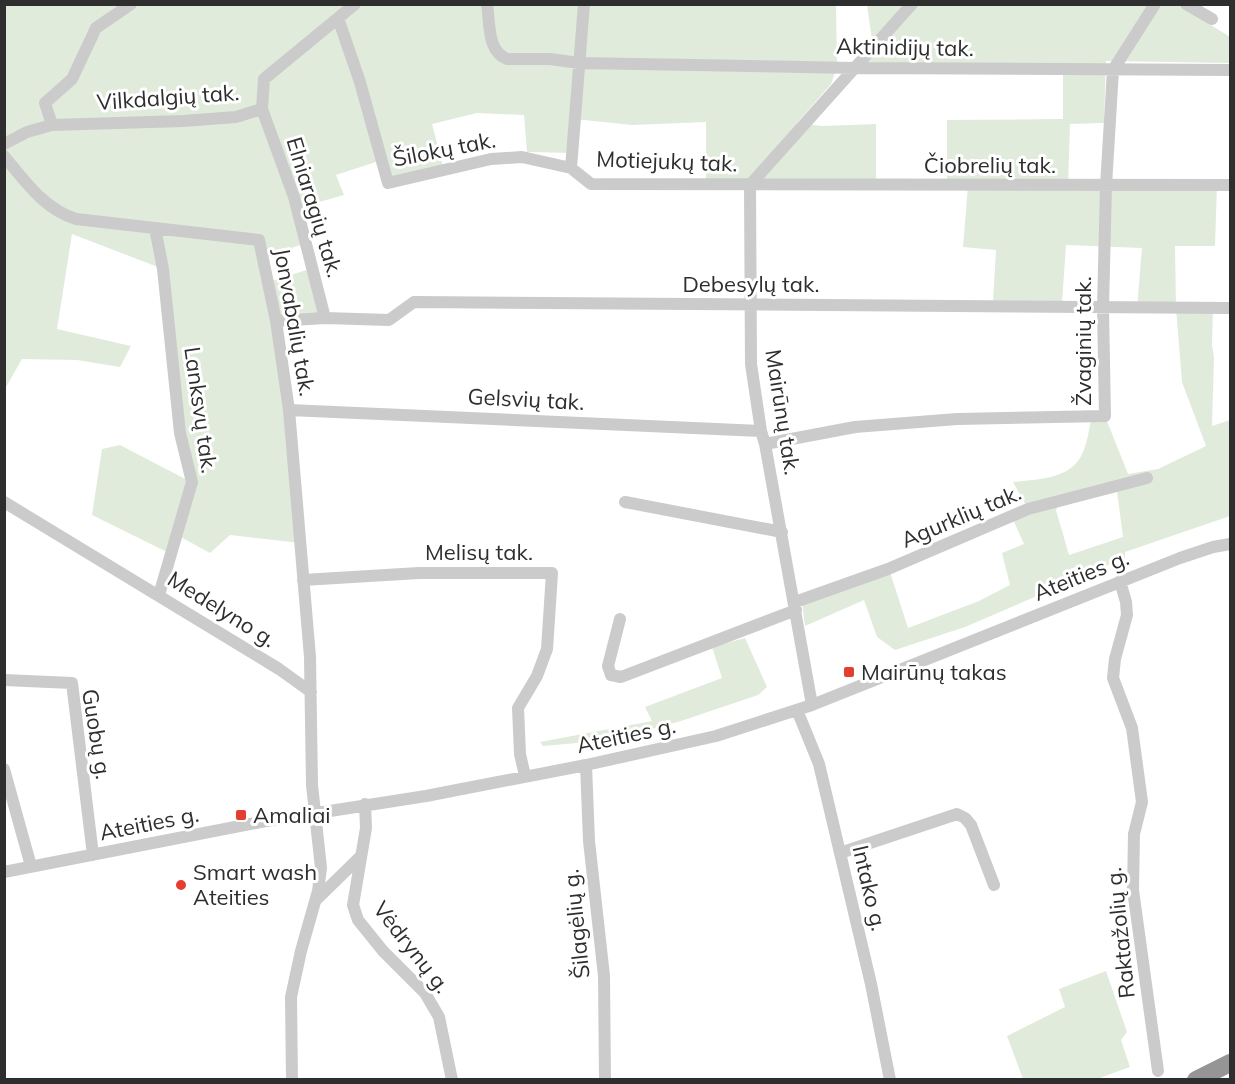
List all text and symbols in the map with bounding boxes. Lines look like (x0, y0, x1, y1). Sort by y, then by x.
street label: Aktinidijų tak. (836, 32, 974, 62)
street label: Vilkdalgių tak. (96, 78, 240, 116)
street label: Šilokų tak. (390, 125, 498, 173)
street label: Elniaragių tak. (280, 134, 350, 280)
street label: Motiejukų tak. (596, 145, 738, 177)
street label: Čiobrelių tak. (924, 151, 1056, 179)
street label: Jonvabalių tak. (268, 246, 322, 398)
street label: Debesylų tak. (682, 270, 820, 298)
street label: Žvaginių tak. (1069, 276, 1097, 406)
street label: Lanksvų tak. (178, 345, 224, 475)
street label: Mairūnų tak. (759, 347, 807, 477)
street label: Gelsvių tak. (467, 382, 585, 416)
street label: Agurklių tak. (897, 478, 1025, 554)
street label: Melisų tak. (425, 538, 533, 566)
street label: Ateities g. (1029, 543, 1133, 607)
street label: Medelyno g. (163, 565, 281, 653)
place label: Mairūnų takas (861, 658, 1007, 686)
marker: Mairūnų takas (842, 665, 856, 679)
street label: Guobų g. (76, 687, 118, 781)
street label: Ateities g. (574, 711, 678, 759)
street label: Ateities g. (97, 800, 201, 846)
place label: Amaliai (253, 801, 331, 829)
marker: Amaliai (234, 808, 248, 822)
street label: Intako g. (847, 842, 893, 934)
place label: Smart wash Ateities (193, 858, 317, 911)
street label: Raktažolių g. (1099, 866, 1141, 1000)
street label: Šilagėlių g. (556, 868, 596, 980)
marker: Smart wash Ateities (174, 878, 188, 892)
street label: Vėdrynų g. (367, 895, 457, 999)

